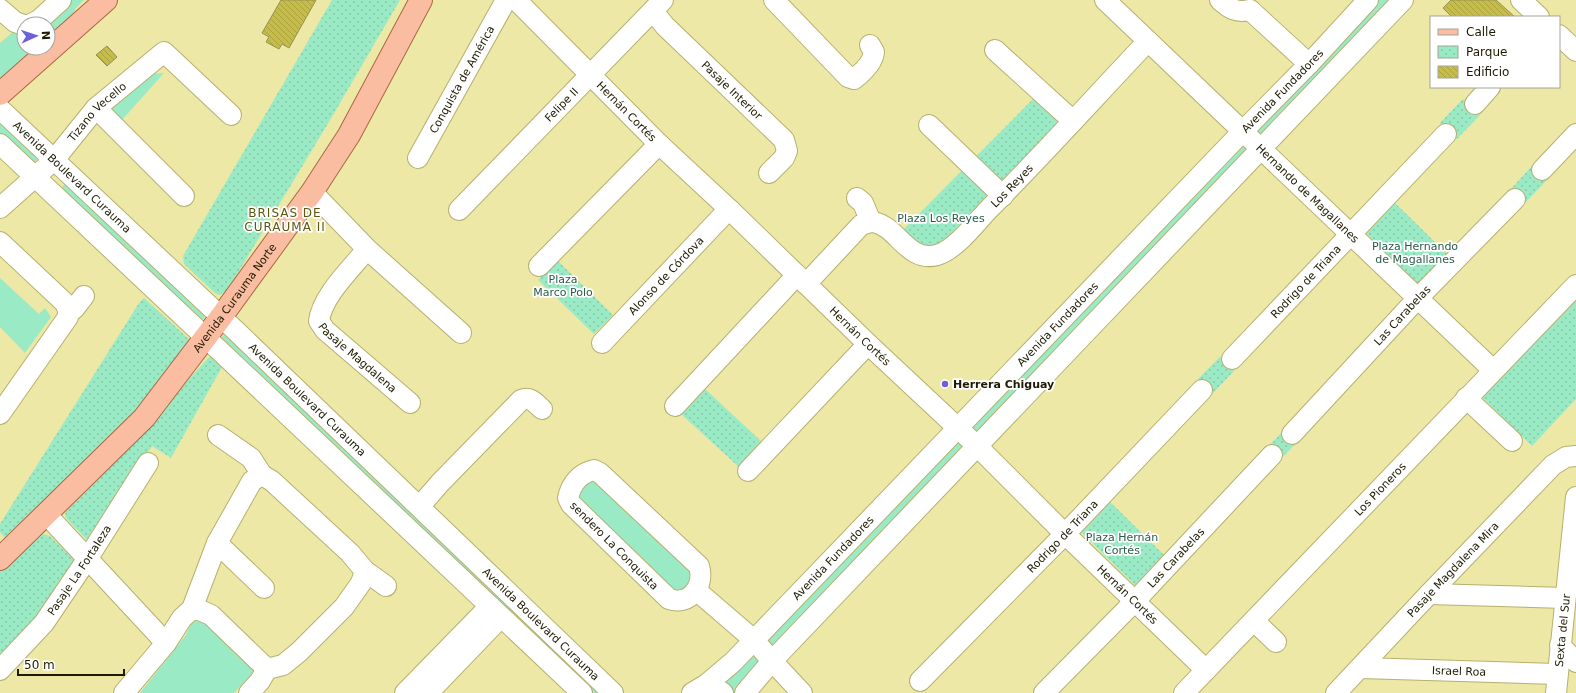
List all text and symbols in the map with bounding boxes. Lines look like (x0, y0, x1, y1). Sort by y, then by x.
north arrow (16, 16, 56, 56)
legend (1430, 16, 1560, 88)
street label: Conquista de América (427, 23, 497, 136)
text: Calle (1466, 25, 1496, 39)
text: N (39, 31, 52, 40)
text: Parque (1466, 45, 1507, 59)
street label: Avenida Fundadores (1239, 46, 1326, 135)
street label: Pasaje Interior (699, 58, 765, 123)
text: Edificio (1466, 65, 1509, 79)
street label: Tizano Vecello (64, 79, 129, 145)
street label: Hernán Cortés (594, 79, 659, 144)
street label: Felipe II (542, 85, 581, 124)
street label: Avenida Boulevard Curauma (10, 118, 134, 235)
street label: Hernando de Magallanes (1254, 141, 1362, 245)
street label: Los Reyes (988, 161, 1036, 210)
district label: BRISAS DE CURAUMA II (244, 206, 326, 234)
park label: Plaza Los Reyes (897, 212, 985, 225)
street label: Alonso de Córdova (626, 234, 706, 317)
park label: Plaza Hernando de Magallanes (1372, 240, 1458, 266)
street label: Avenida Curauma Norte (190, 241, 279, 355)
street label: Rodrigo de Triana (1268, 242, 1344, 321)
park label: Plaza Marco Polo (533, 273, 593, 299)
street label: Avenida Fundadores (1014, 279, 1101, 369)
street label: Las Carabelas (1371, 282, 1433, 348)
street label: Hernán Cortés (827, 304, 893, 368)
street label: Pasaje Magdalena (316, 321, 399, 395)
street label: Avenida Boulevard Curauma (246, 340, 369, 459)
place label: Herrera Chiguay (953, 378, 1054, 391)
marker: Herrera Chiguay (940, 379, 950, 389)
street label: Los Pioneros (1352, 459, 1409, 518)
street label: Rodrigo de Triana (1024, 497, 1100, 575)
street label: sendero La Conquista (567, 499, 661, 593)
street label: Avenida Fundadores (790, 513, 877, 603)
street label: Pasaje Magdalena Mira (1404, 519, 1501, 620)
street label: Pasaje La Fortaleza (45, 522, 114, 618)
street label: Las Carabelas (1145, 525, 1207, 590)
park label: Plaza Hernán Cortés (1086, 531, 1158, 557)
street label: Hernán Cortés (1095, 562, 1161, 627)
street label: Avenida Boulevard Curauma (480, 565, 602, 683)
street label: Sexta del Sur (1552, 593, 1573, 668)
scale bar (18, 651, 124, 677)
text: 50 m (24, 658, 55, 672)
street label: Israel Roa (1432, 664, 1486, 678)

